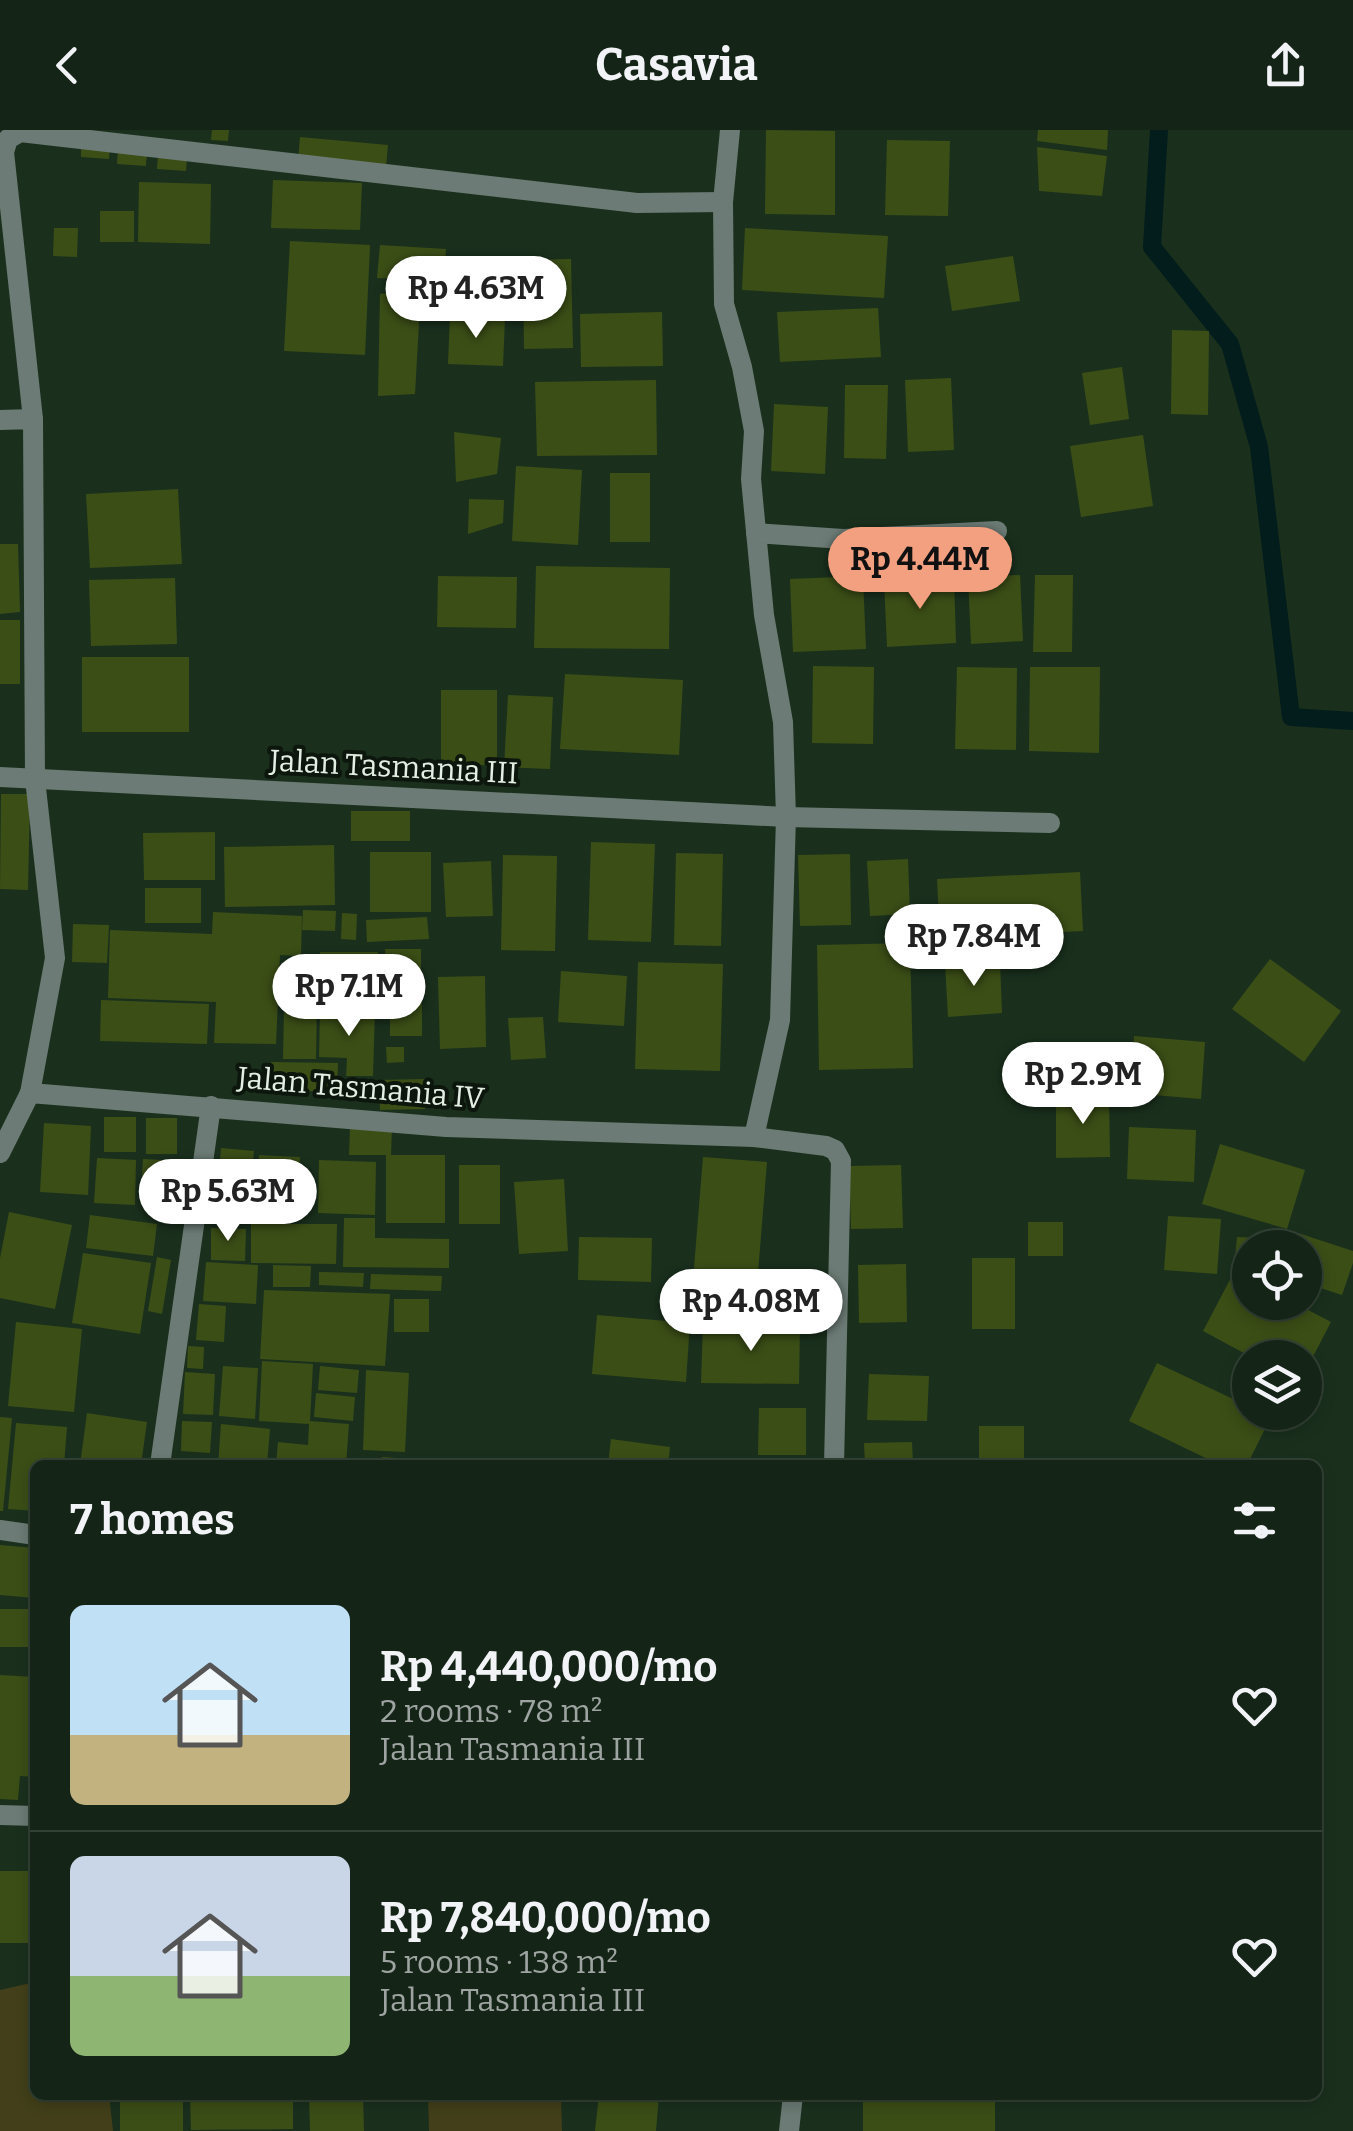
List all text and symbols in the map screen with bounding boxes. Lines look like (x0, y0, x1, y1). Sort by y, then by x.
icon: back (40, 38, 95, 93)
text: Casavia (595, 38, 758, 92)
icon: share (1258, 38, 1313, 93)
pin: Rp 4.63M (373, 256, 579, 341)
text: Rp 4.63M (408, 269, 544, 307)
pin: Rp 4.44M (817, 527, 1023, 612)
text: Rp 4.44M (850, 540, 990, 578)
street label: Jalan Tasmania III (268, 742, 519, 791)
pin: Rp 7.84M (871, 904, 1077, 989)
text: Rp 7.84M (907, 917, 1041, 955)
pin: Rp 7.1M (257, 954, 441, 1039)
text: Rp 7.1M (294, 967, 404, 1005)
pin: Rp 2.9M (991, 1042, 1175, 1127)
text: Rp 2.9M (1024, 1055, 1142, 1093)
street label: Jalan Tasmania IV (235, 1059, 486, 1117)
pin: Rp 5.63M (125, 1159, 331, 1244)
text: Rp 5.63M (161, 1172, 295, 1210)
map controls (1232, 1230, 1322, 1430)
button: locate (1232, 1230, 1322, 1320)
pin: Rp 4.08M (648, 1269, 854, 1354)
text: Rp 4.08M (682, 1282, 820, 1320)
button: layers (1232, 1340, 1322, 1430)
icon: filters (1227, 1493, 1282, 1548)
text: 7 homes (70, 1495, 235, 1545)
text: Rp 4,440,000/mo (380, 1642, 718, 1692)
icon: home (150, 1645, 270, 1765)
icon: heart (1227, 1678, 1282, 1733)
text: 2 rooms · 78 m² (380, 1692, 602, 1730)
text: Jalan Tasmania III (380, 1730, 645, 1768)
text: Rp 7,840,000/mo (380, 1893, 711, 1943)
icon: home (150, 1896, 270, 2016)
icon: heart (1227, 1929, 1282, 1984)
text: 5 rooms · 138 m² (380, 1943, 618, 1981)
text: Jalan Tasmania III (380, 1981, 645, 2019)

